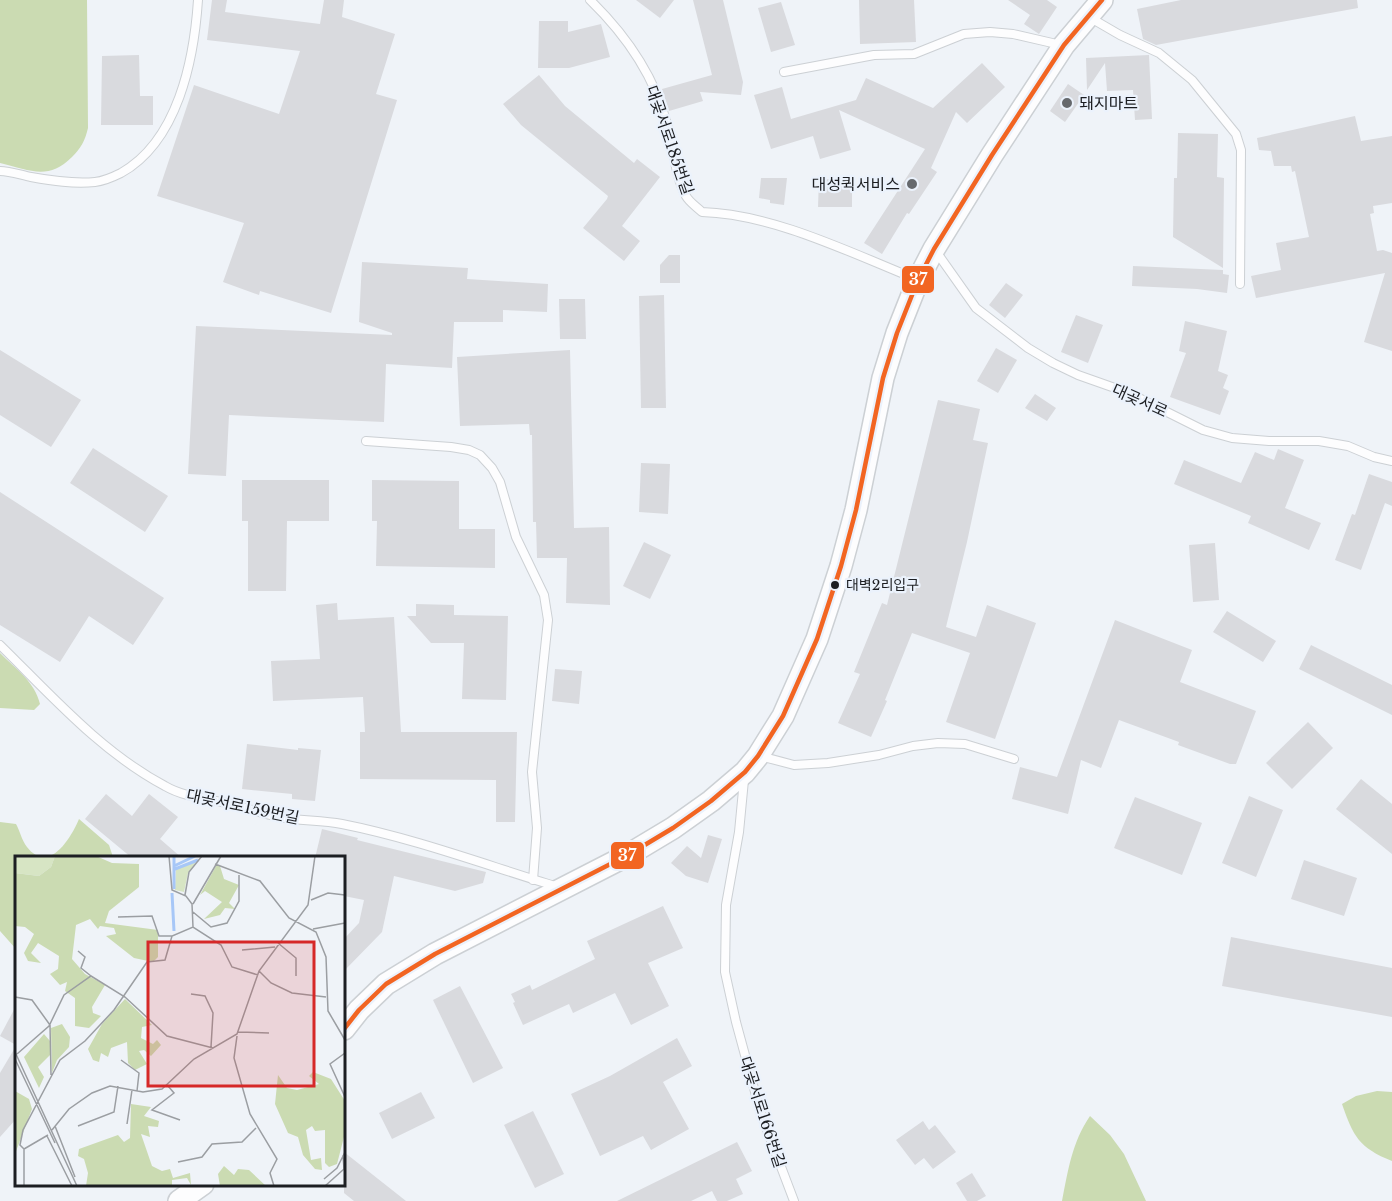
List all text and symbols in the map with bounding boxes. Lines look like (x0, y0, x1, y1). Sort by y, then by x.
street label: 대곶서로185번길 (642, 83, 698, 197)
place label: 돼지마트 (1079, 93, 1138, 113)
marker: 돼지마트 (1060, 96, 1074, 110)
place label: 대성퀵서비스 (812, 174, 900, 194)
marker: 대성퀵서비스 (905, 177, 919, 191)
line badge: 37 (901, 265, 935, 294)
text: 37 (909, 269, 928, 289)
street label: 대곶서로 (1109, 379, 1171, 421)
place label: 대벽2리입구 (846, 576, 919, 594)
marker: 대벽2리입구 (829, 579, 841, 591)
street label: 대곶서로159번길 (185, 784, 301, 828)
line badge: 37 (610, 841, 645, 870)
text: 37 (618, 845, 637, 865)
inset map (15, 856, 345, 1186)
street label: 대곶서로166번길 (736, 1054, 790, 1170)

